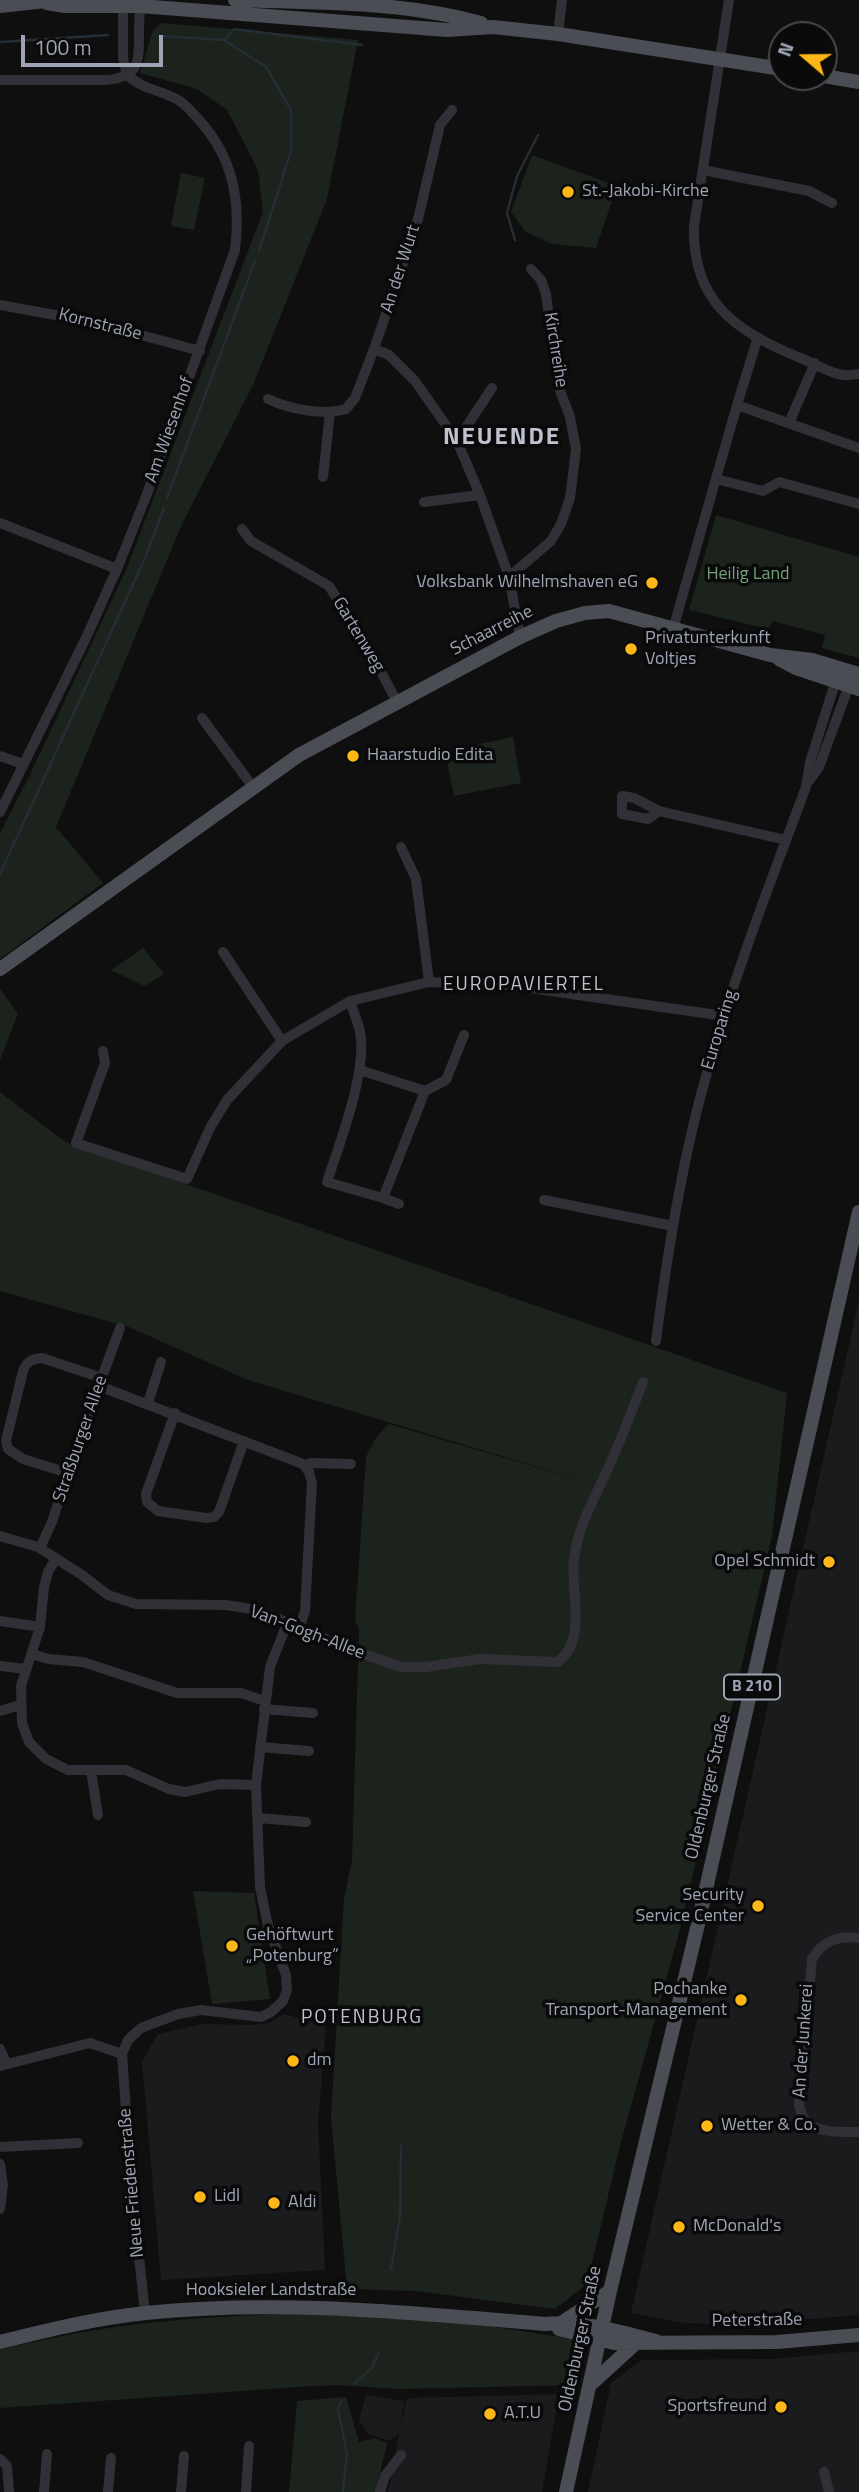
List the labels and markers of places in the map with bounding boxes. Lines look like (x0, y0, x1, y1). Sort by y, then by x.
place label: St.-Jakobi-Kirche (582, 181, 709, 203)
marker: St.-Jakobi-Kirche (560, 184, 576, 200)
place label: Volksbank Wilhelmshaven eG (416, 572, 638, 594)
marker: Volksbank Wilhelmshaven eG (644, 575, 660, 591)
place label: Privatunterkunft Voltjes (645, 628, 771, 670)
marker: Privatunterkunft Voltjes (623, 641, 639, 657)
place label: Haarstudio Edita (367, 745, 493, 767)
marker: Haarstudio Edita (345, 748, 361, 764)
place label: Opel Schmidt (714, 1551, 815, 1573)
marker: Opel Schmidt (821, 1554, 837, 1570)
place label: Security Service Center (636, 1885, 744, 1927)
marker: Security Service Center (750, 1898, 766, 1914)
place label: Gehöftwurt „Potenburg“ (246, 1925, 339, 1968)
marker: Gehöftwurt „Potenburg“ (224, 1938, 240, 1954)
place label: Pochanke Transport-Management (546, 1979, 727, 2022)
marker: Pochanke Transport-Management (733, 1992, 749, 2008)
place label: dm (307, 2050, 332, 2072)
marker: dm (285, 2053, 301, 2069)
place label: Wetter & Co. (721, 2115, 817, 2137)
marker: Wetter & Co. (699, 2118, 715, 2134)
place label: Lidl (214, 2186, 240, 2208)
marker: Lidl (192, 2189, 208, 2205)
place label: Aldi (288, 2192, 316, 2214)
marker: Aldi (266, 2195, 282, 2211)
place label: McDonald's (693, 2216, 781, 2238)
marker: McDonald's (671, 2219, 687, 2235)
place label: Sportsfreund (667, 2396, 767, 2418)
marker: Sportsfreund (773, 2399, 789, 2415)
place label: A.T.U (504, 2403, 541, 2425)
marker: A.T.U (482, 2406, 498, 2422)

